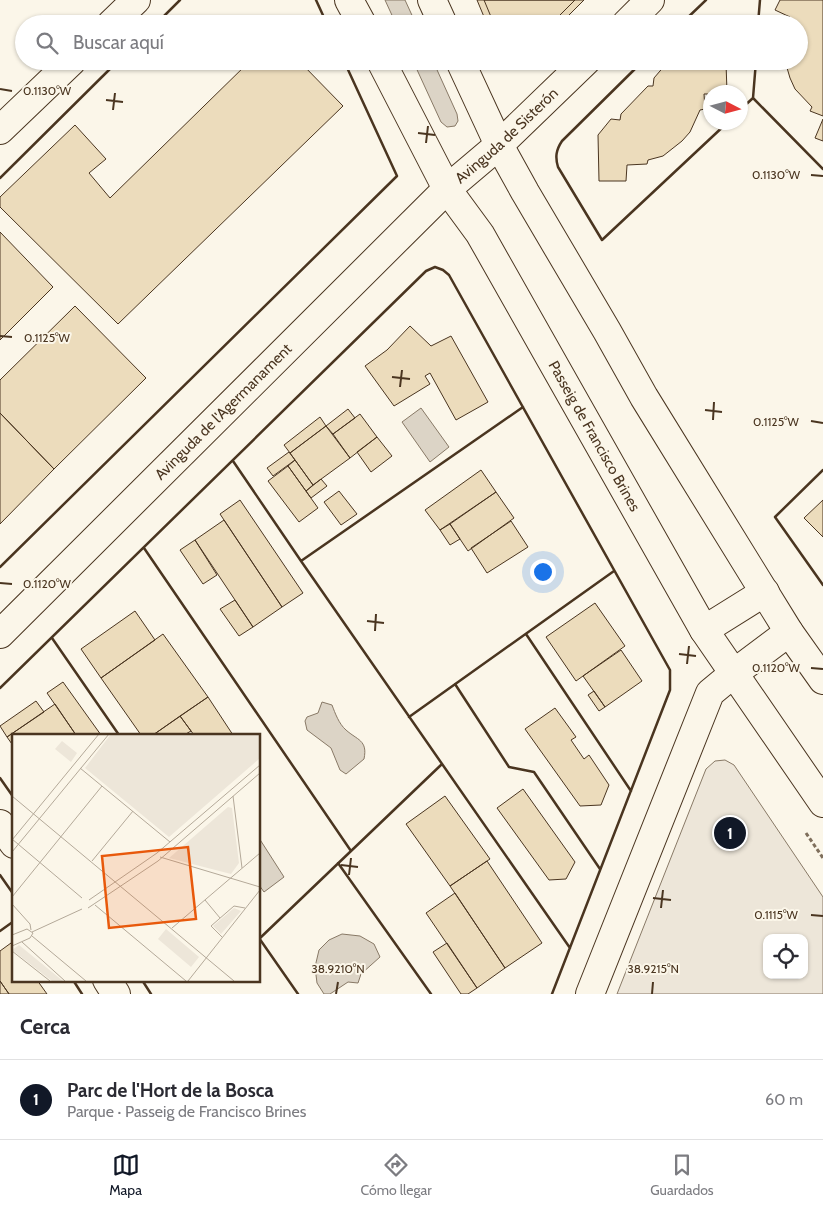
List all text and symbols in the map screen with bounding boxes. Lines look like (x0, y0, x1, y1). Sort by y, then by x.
search box (15, 15, 808, 70)
icon: search (33, 29, 61, 57)
text: Buscar aquí (73, 31, 164, 54)
text: 0.1130°W (23, 83, 72, 98)
street label: Avinguda de Sisterón (451, 84, 562, 187)
north arrow (703, 85, 748, 130)
text: 0.1130°W (752, 167, 801, 182)
text: 0.1125°W (24, 330, 71, 345)
street label: Avinguda de l'Agermanament (151, 340, 295, 484)
street label: Passeig de Francisco Brines (545, 358, 644, 515)
text: 0.1125°W (753, 414, 800, 429)
your location (530, 559, 556, 585)
text: 0.1120°W (23, 576, 72, 591)
text: 0.1120°W (752, 660, 801, 675)
inset map (12, 734, 260, 982)
pin: 1 (714, 814, 746, 852)
text: 0.1115°W (754, 907, 798, 922)
map controls (763, 934, 808, 979)
button: locate (763, 934, 808, 979)
text: 38.9210°N (311, 961, 365, 976)
text: 38.9215°N (627, 961, 679, 976)
text: Cerca (20, 1014, 70, 1039)
text: Parc de l'Hort de la Bosca (67, 1079, 274, 1102)
text: 1 (33, 1090, 39, 1109)
text: 60 m (765, 1090, 803, 1109)
text: Parque · Passeig de Francisco Brines (67, 1102, 306, 1121)
tab: Mapa (109, 1151, 142, 1199)
tab: Cómo llegar (361, 1151, 432, 1199)
tab: Guardados (650, 1151, 714, 1199)

